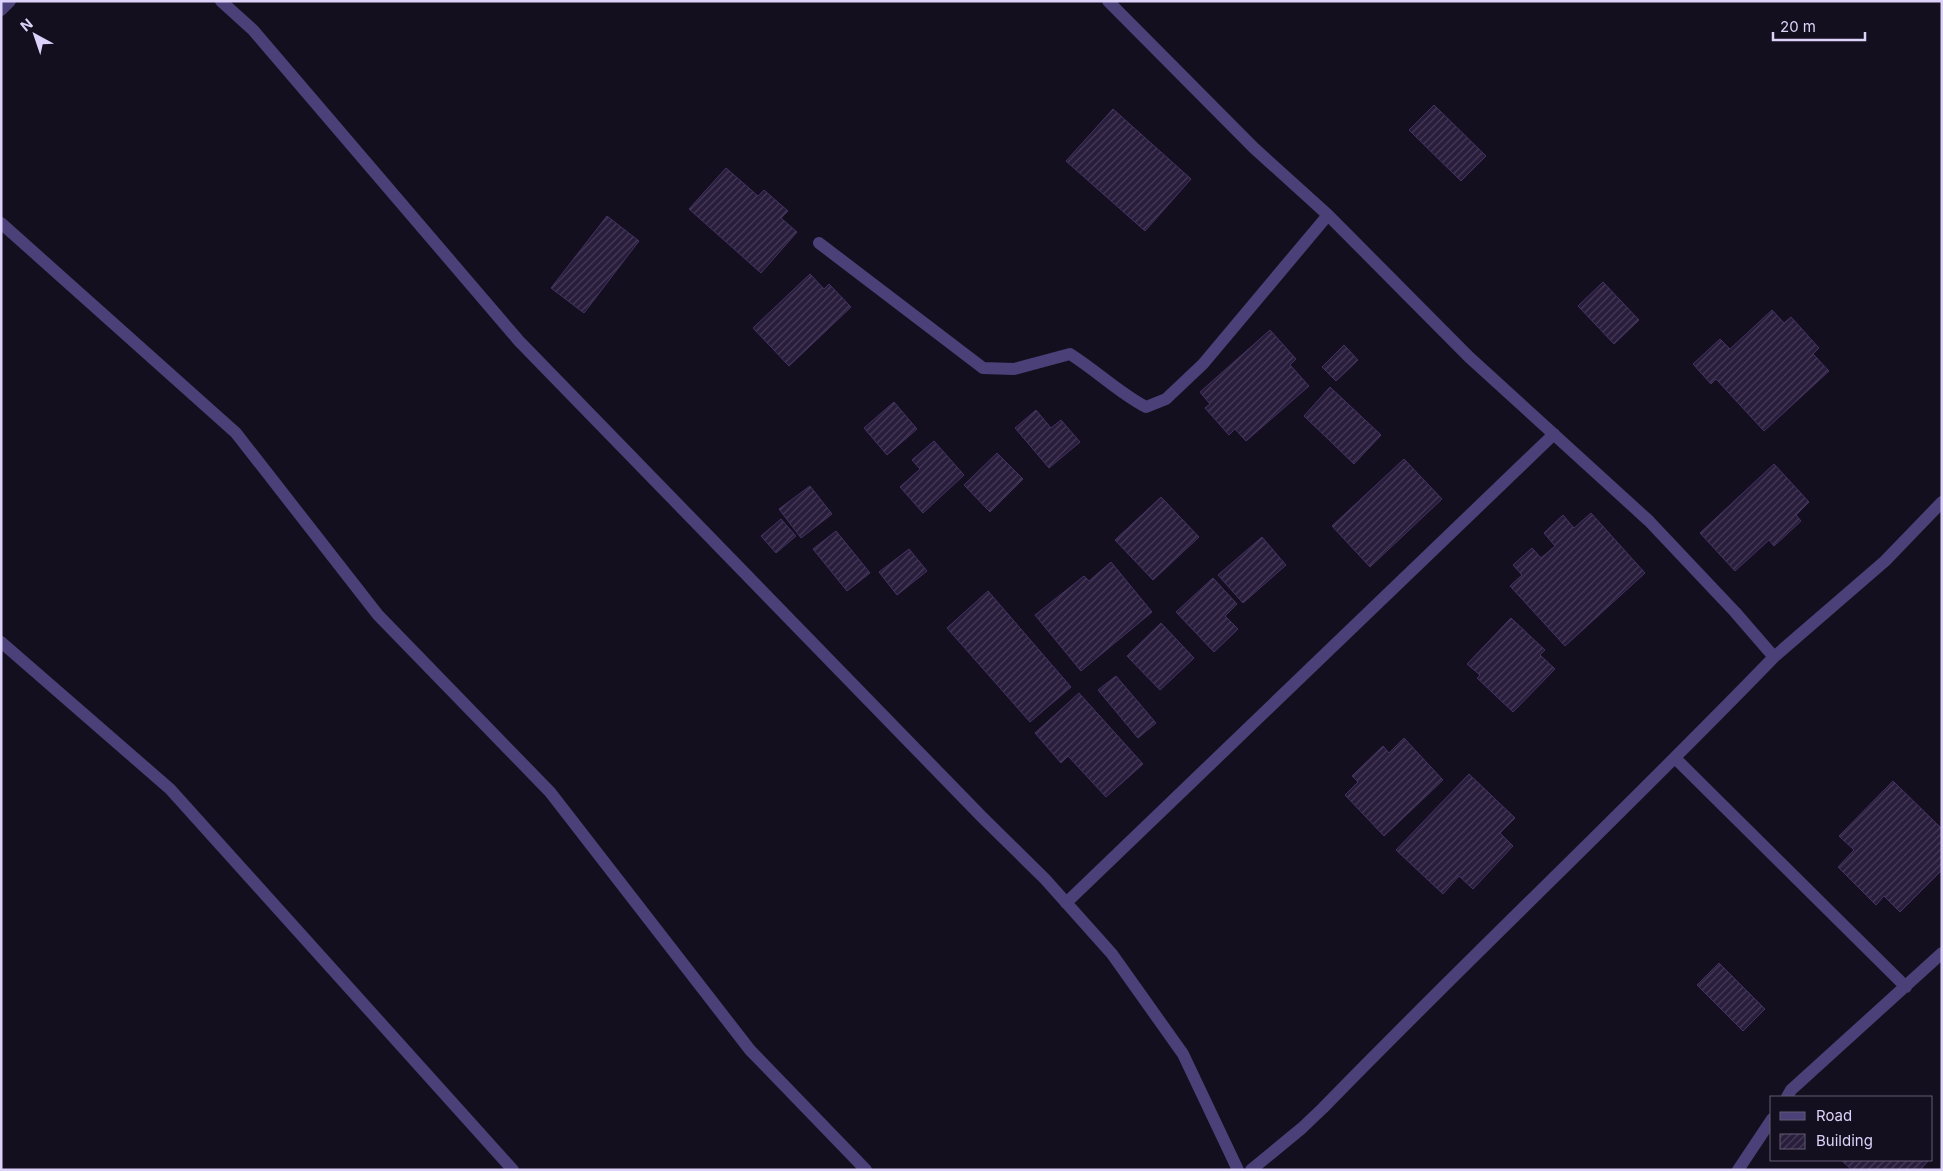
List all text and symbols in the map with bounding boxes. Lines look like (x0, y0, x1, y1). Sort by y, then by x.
north arrow (10, 10, 60, 60)
scale bar (1773, 10, 1866, 42)
text: N (17, 15, 36, 35)
text: 20 m (1780, 17, 1816, 36)
legend (1770, 1096, 1933, 1161)
text: Road (1816, 1106, 1852, 1125)
text: Building (1816, 1131, 1873, 1150)

